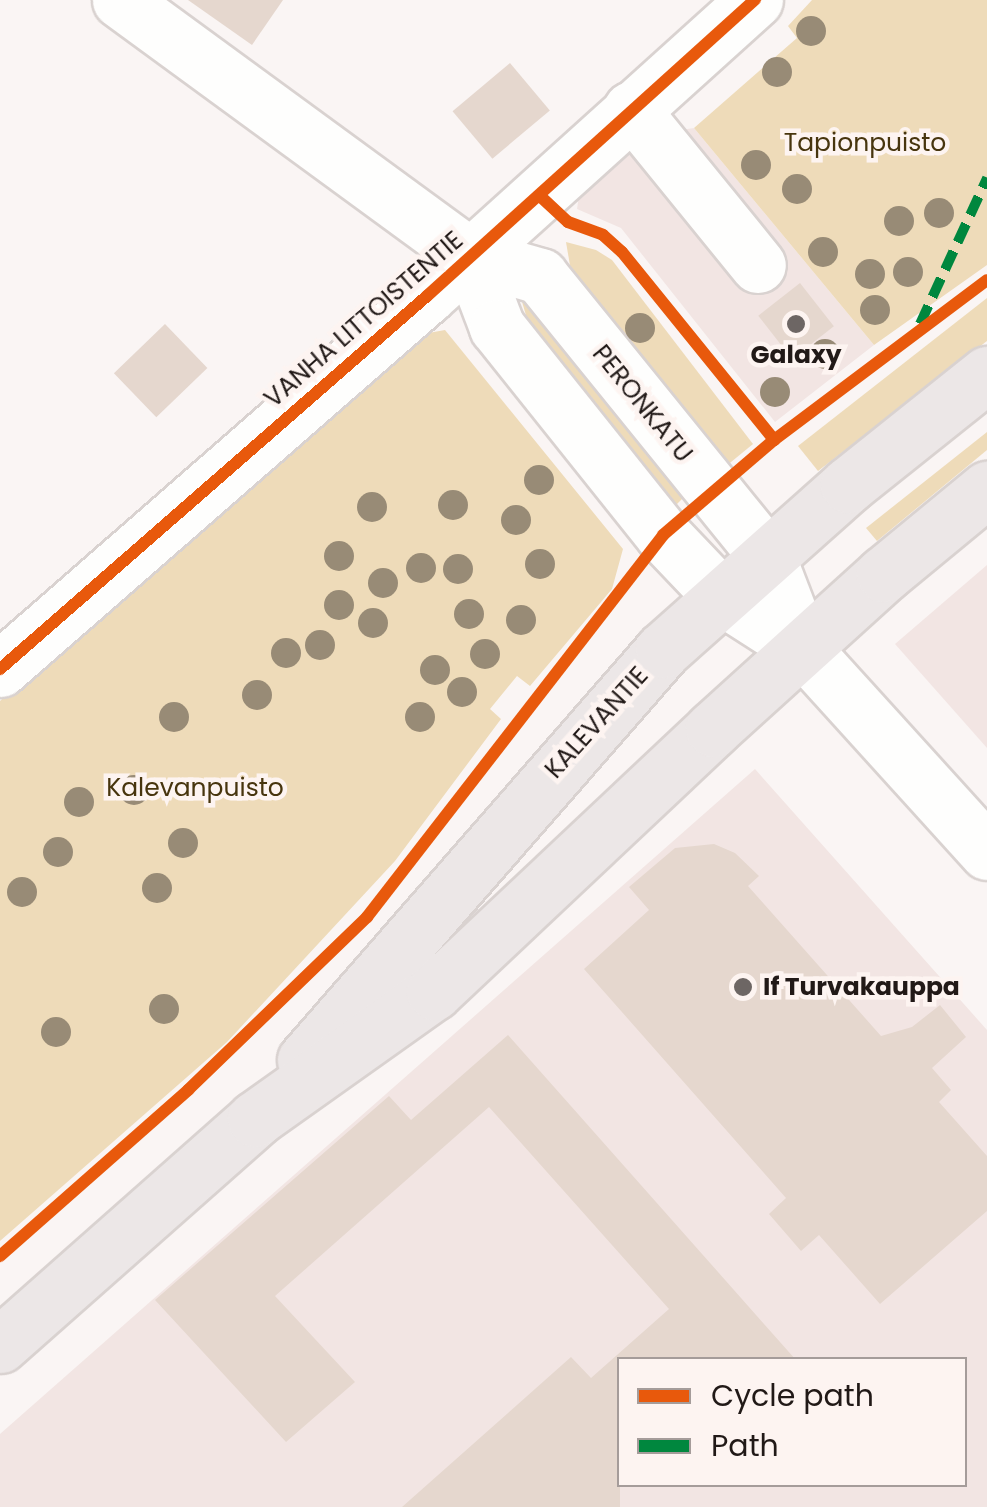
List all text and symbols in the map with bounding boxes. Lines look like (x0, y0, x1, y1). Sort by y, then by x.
park label: Tapionpuisto (784, 128, 946, 158)
street label: VANHA LITTOISTENTIE (259, 226, 469, 414)
marker: Galaxy (785, 313, 807, 335)
street label: PERONKATU (586, 339, 698, 469)
place label: Galaxy (751, 340, 841, 370)
street label: KALEVANTIE (539, 661, 655, 785)
park label: Kalevanpuisto (106, 773, 284, 803)
place label: If Turvakauppa (763, 972, 960, 1002)
marker: If Turvakauppa (732, 976, 754, 998)
legend (617, 1357, 967, 1487)
text: Cycle path (711, 1374, 874, 1417)
text: Path (711, 1424, 779, 1467)

